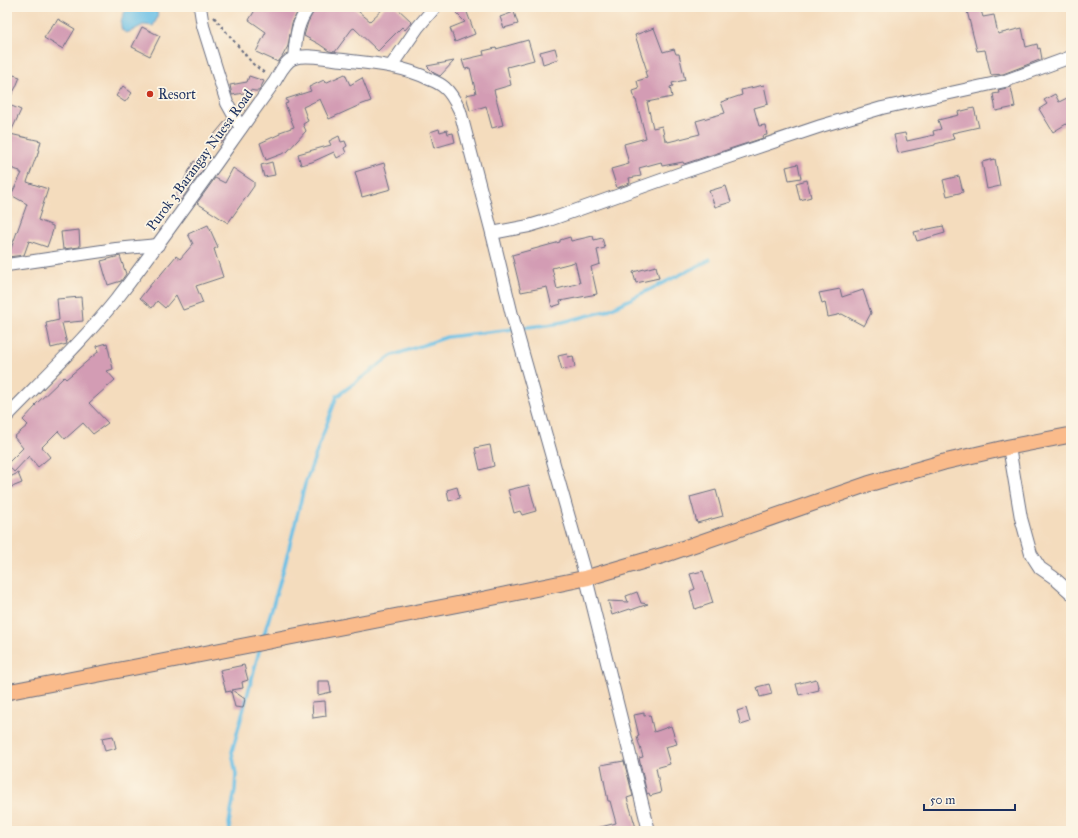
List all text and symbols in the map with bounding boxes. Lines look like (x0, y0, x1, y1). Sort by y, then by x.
street label: Purok 3 Barangay Nuesa Road (143, 86, 257, 234)
place label: Resort (158, 86, 196, 103)
marker: Resort (145, 89, 155, 99)
scale bar (924, 786, 1015, 812)
text: 50 m (930, 793, 955, 807)

